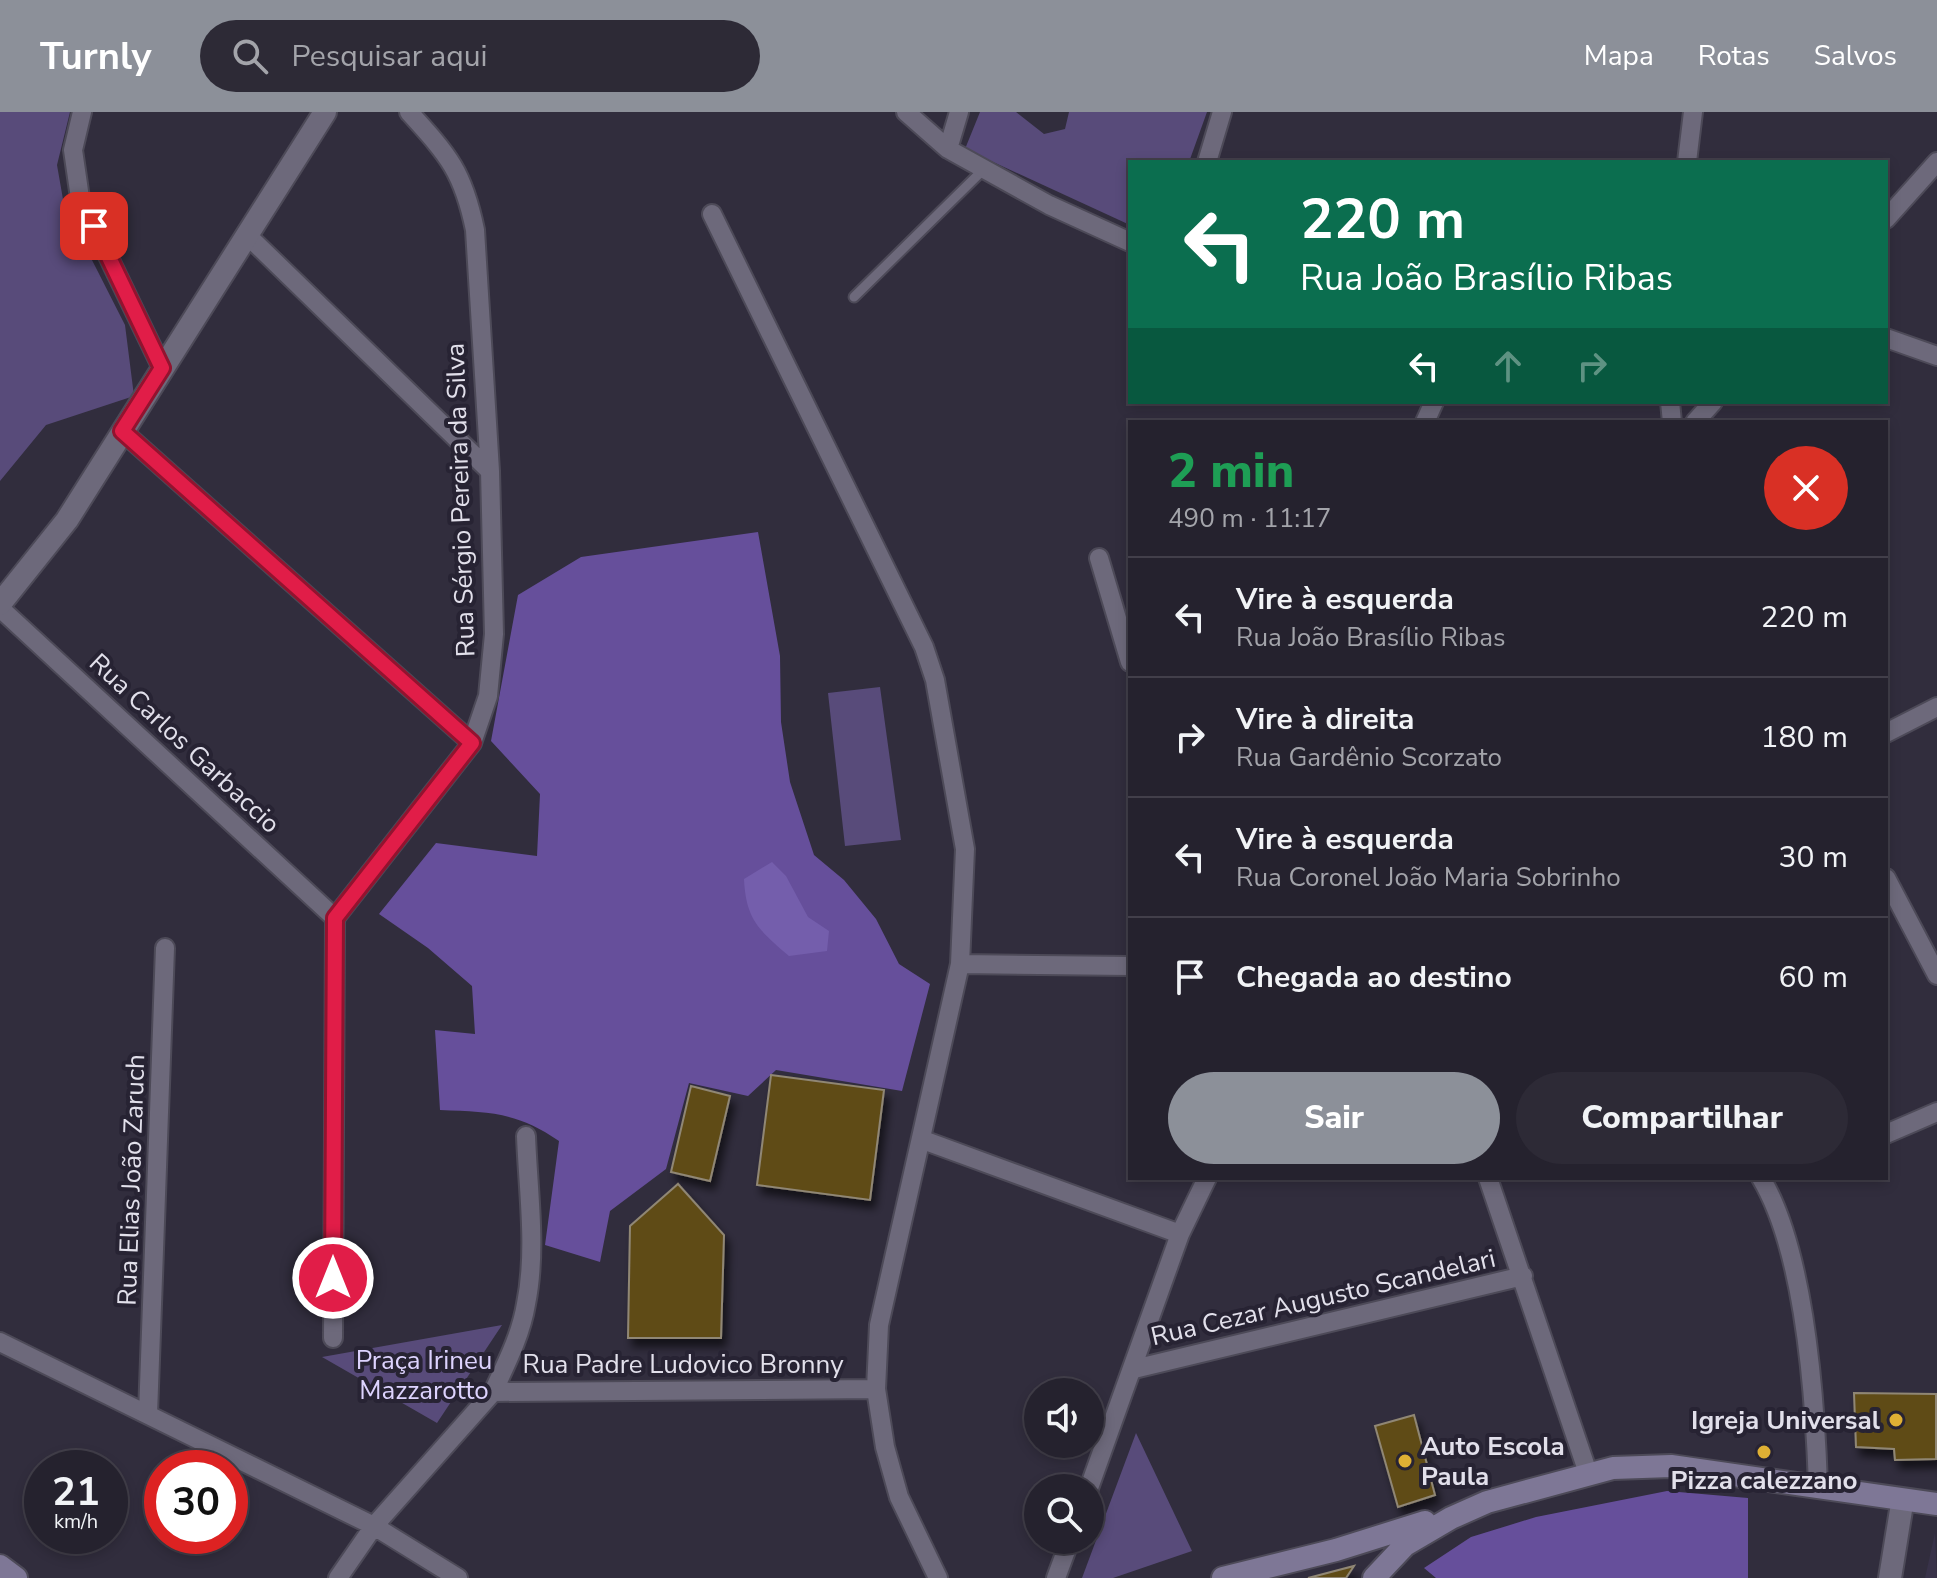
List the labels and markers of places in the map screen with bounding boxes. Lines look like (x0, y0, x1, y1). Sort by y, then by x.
pin (60, 192, 128, 260)
place label: Igreja Universal (1691, 1403, 1881, 1438)
marker: Igreja Universal (1887, 1411, 1905, 1429)
place label: Auto Escola Paula (1421, 1429, 1565, 1494)
marker: Pizza calezzano (1755, 1443, 1773, 1461)
marker: Auto Escola Paula (1396, 1452, 1414, 1470)
place label: Pizza calezzano (1671, 1463, 1857, 1498)

